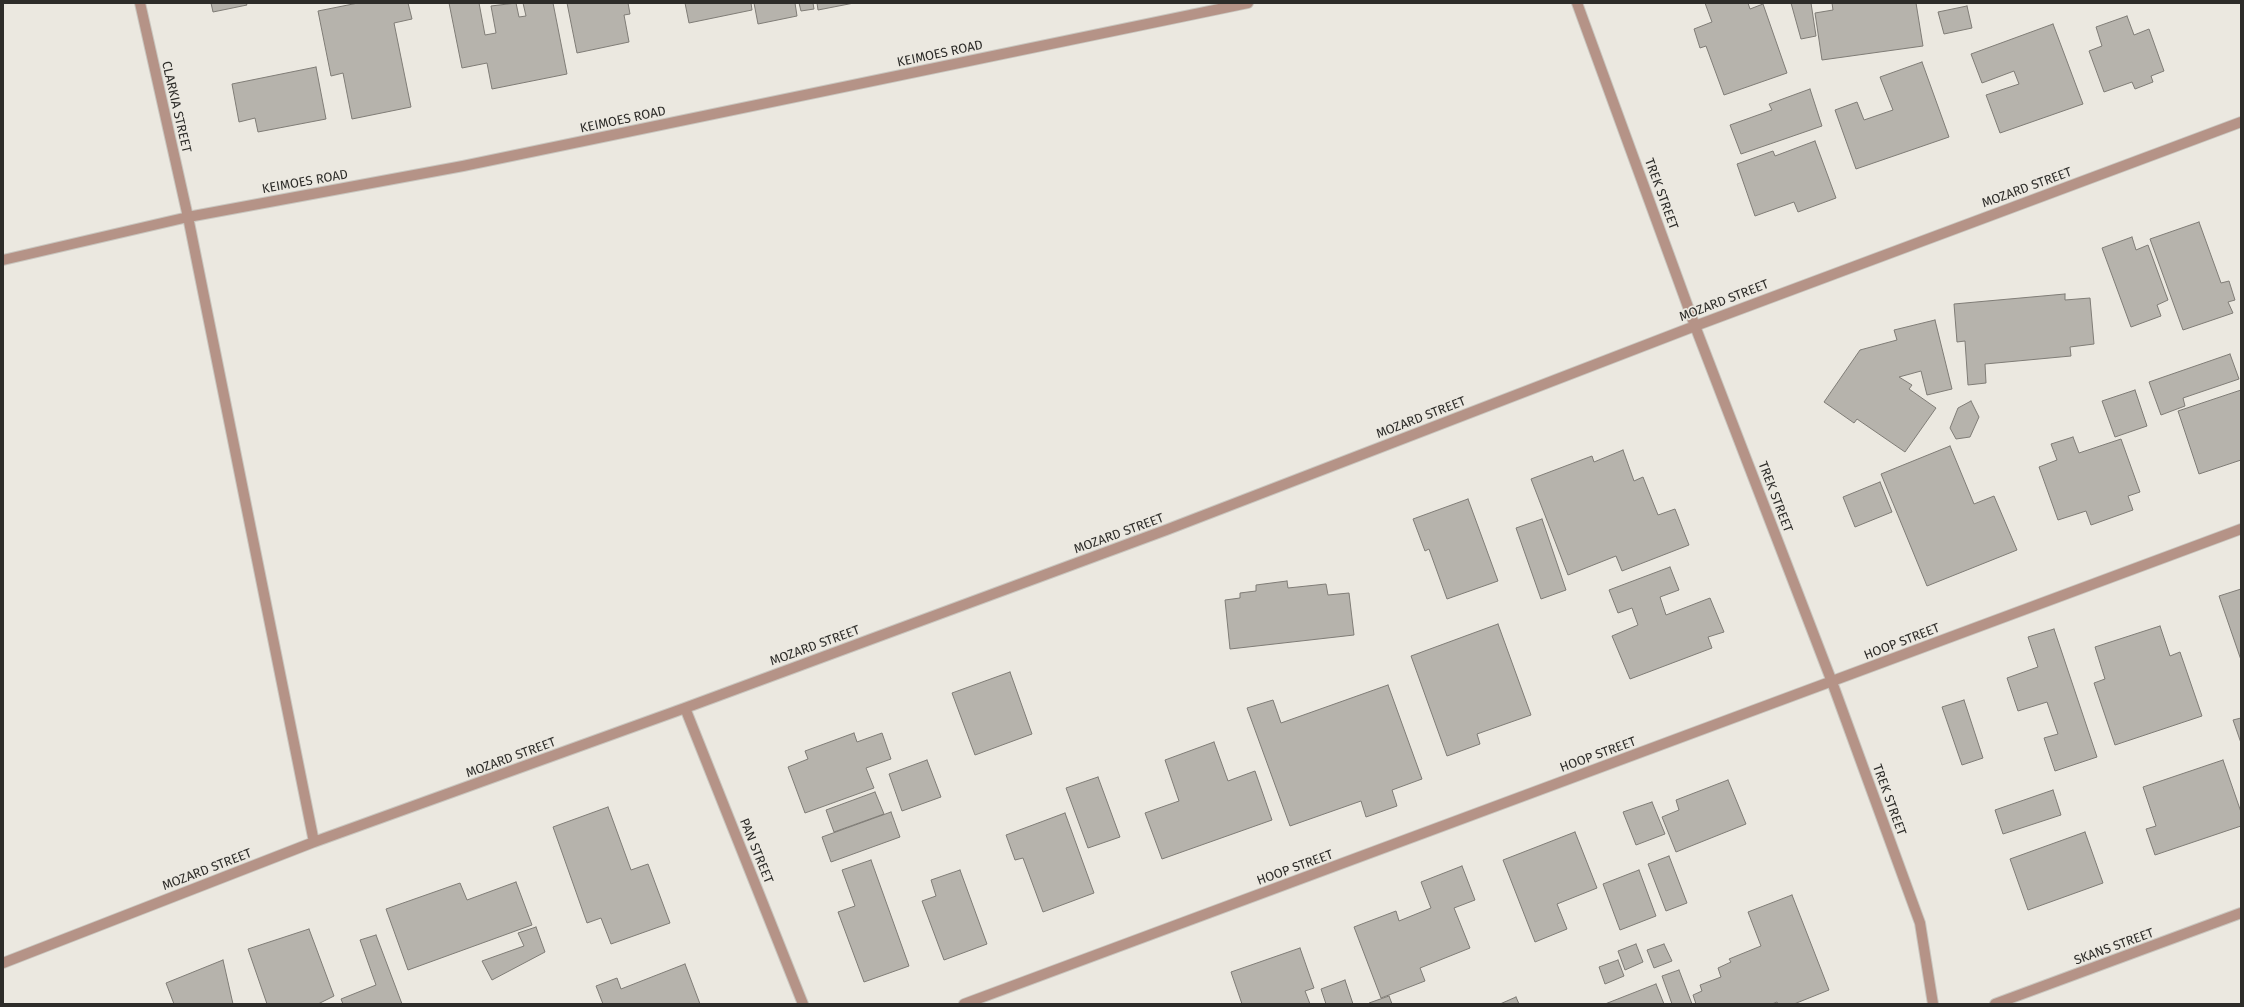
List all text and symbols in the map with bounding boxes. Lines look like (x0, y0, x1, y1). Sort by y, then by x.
street label: KEIMOES ROAD (896, 37, 984, 71)
street label: CLARKIA STREET (158, 60, 194, 154)
street label: KEIMOES ROAD (579, 103, 667, 137)
street label: TREK STREET (1641, 156, 1681, 232)
street label: MOZARD STREET (1980, 164, 2074, 212)
street label: KEIMOES ROAD (261, 167, 349, 197)
street label: MOZARD STREET (1677, 277, 1771, 325)
street label: MOZARD STREET (1374, 394, 1468, 442)
street label: TREK STREET (1754, 459, 1796, 535)
street label: MOZARD STREET (1072, 510, 1166, 558)
street label: HOOP STREET (1862, 620, 1942, 664)
street label: MOZARD STREET (768, 622, 862, 670)
street label: MOZARD STREET (464, 734, 558, 782)
street label: HOOP STREET (1558, 734, 1638, 776)
street label: TREK STREET (1869, 762, 1909, 838)
street label: PAN STREET (736, 816, 776, 886)
street label: MOZARD STREET (160, 846, 254, 894)
street label: HOOP STREET (1255, 847, 1335, 889)
street label: SKANS STREET (2072, 925, 2156, 969)

